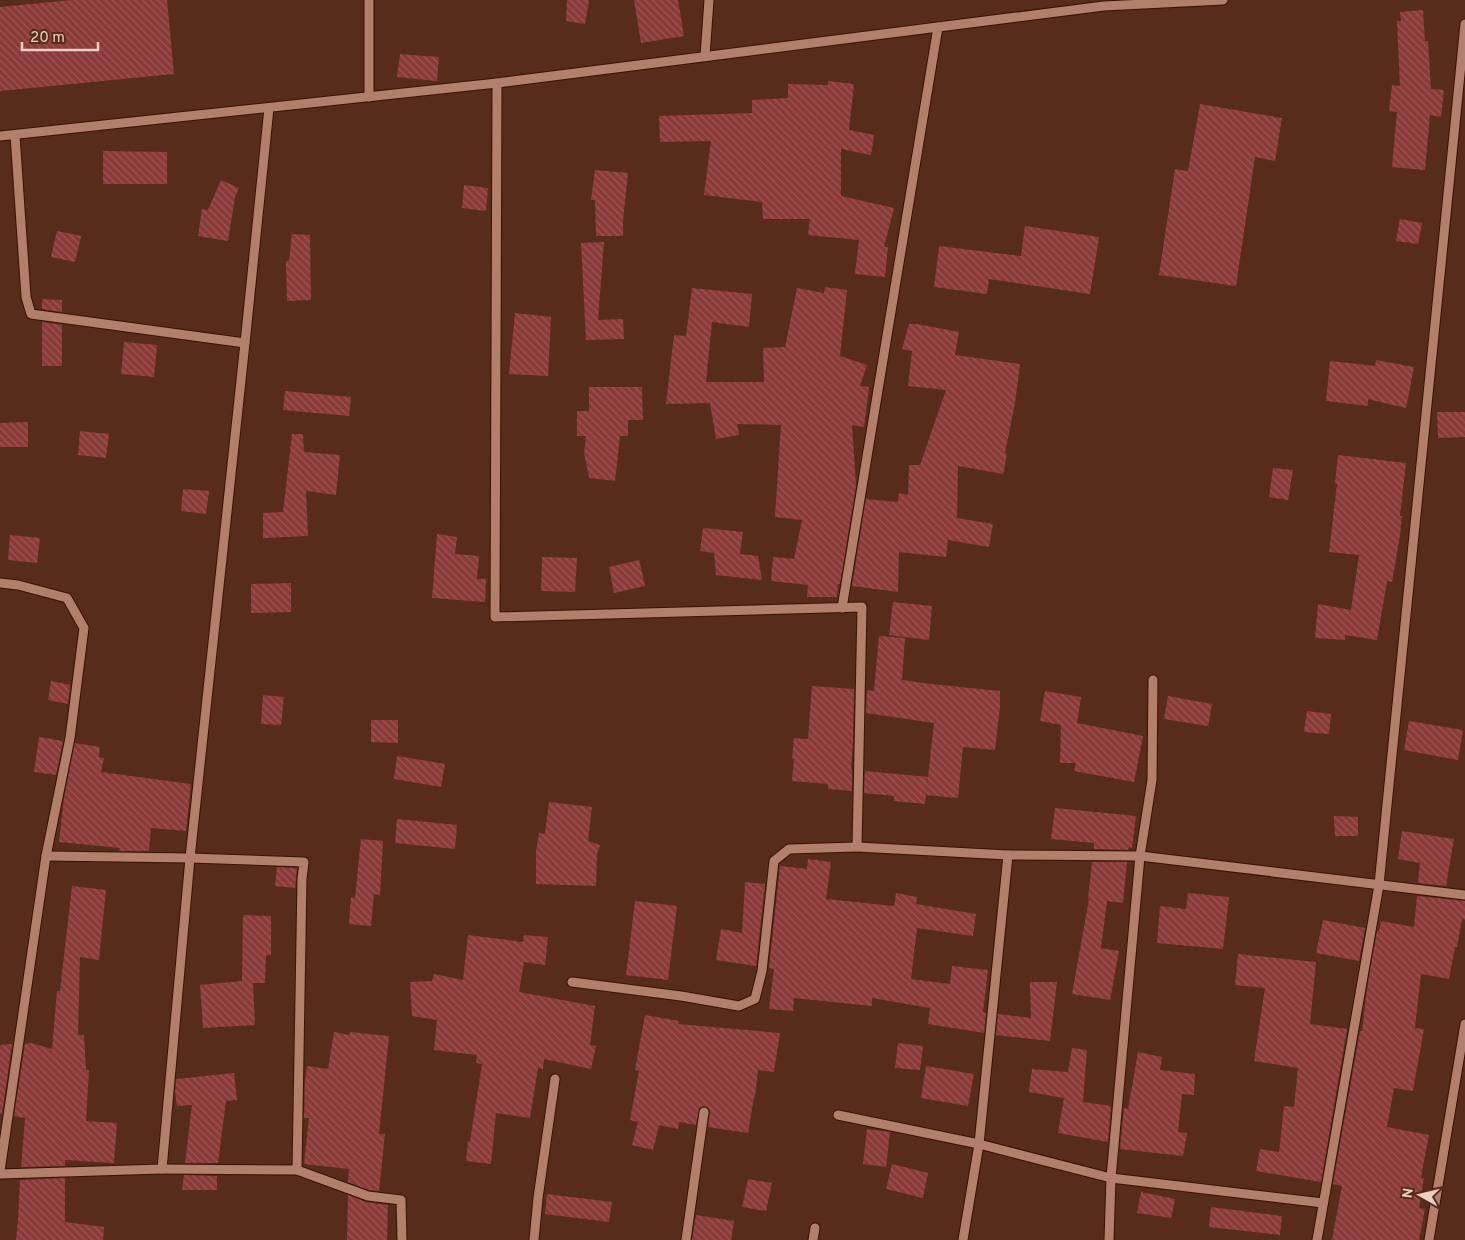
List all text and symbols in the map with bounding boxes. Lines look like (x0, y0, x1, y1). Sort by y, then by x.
scale bar (22, 20, 99, 52)
text: 20 m (30, 29, 65, 48)
north arrow (1395, 1170, 1445, 1220)
text: N (1399, 1187, 1418, 1200)

